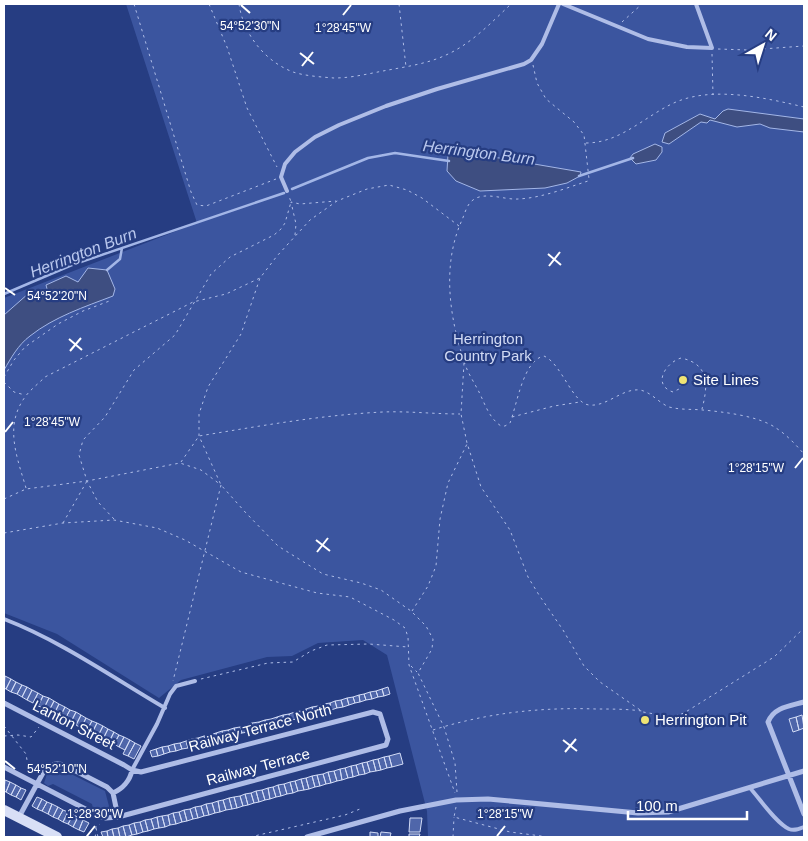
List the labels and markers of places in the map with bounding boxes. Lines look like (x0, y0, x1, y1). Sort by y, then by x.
place label: Site Lines (693, 371, 759, 388)
marker: Site Lines (677, 374, 689, 386)
place label: Herrington Pit (655, 711, 748, 728)
marker: Herrington Pit (639, 714, 651, 726)

